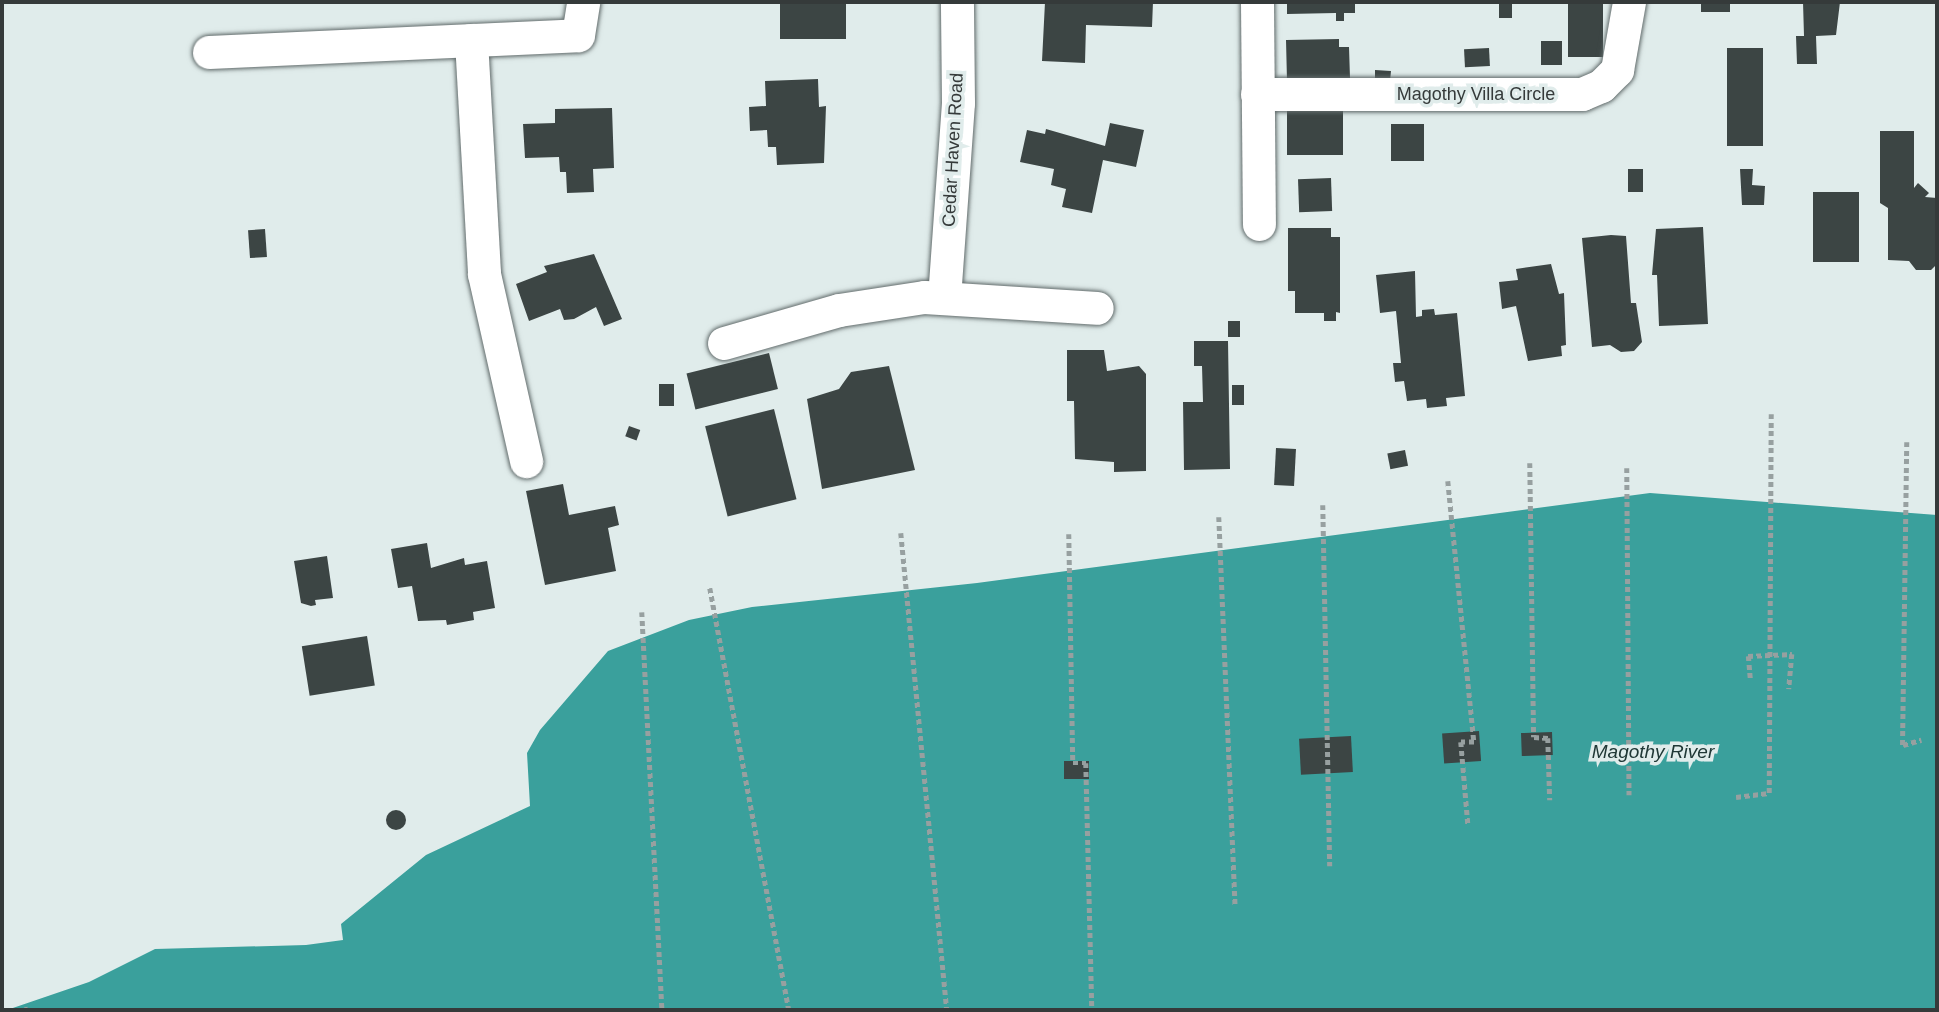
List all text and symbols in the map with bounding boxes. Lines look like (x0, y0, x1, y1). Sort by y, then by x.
street label: Cedar Haven Road (938, 72, 968, 228)
street label: Magothy Villa Circle (1397, 83, 1555, 105)
water label: Magothy River (1592, 741, 1714, 763)

